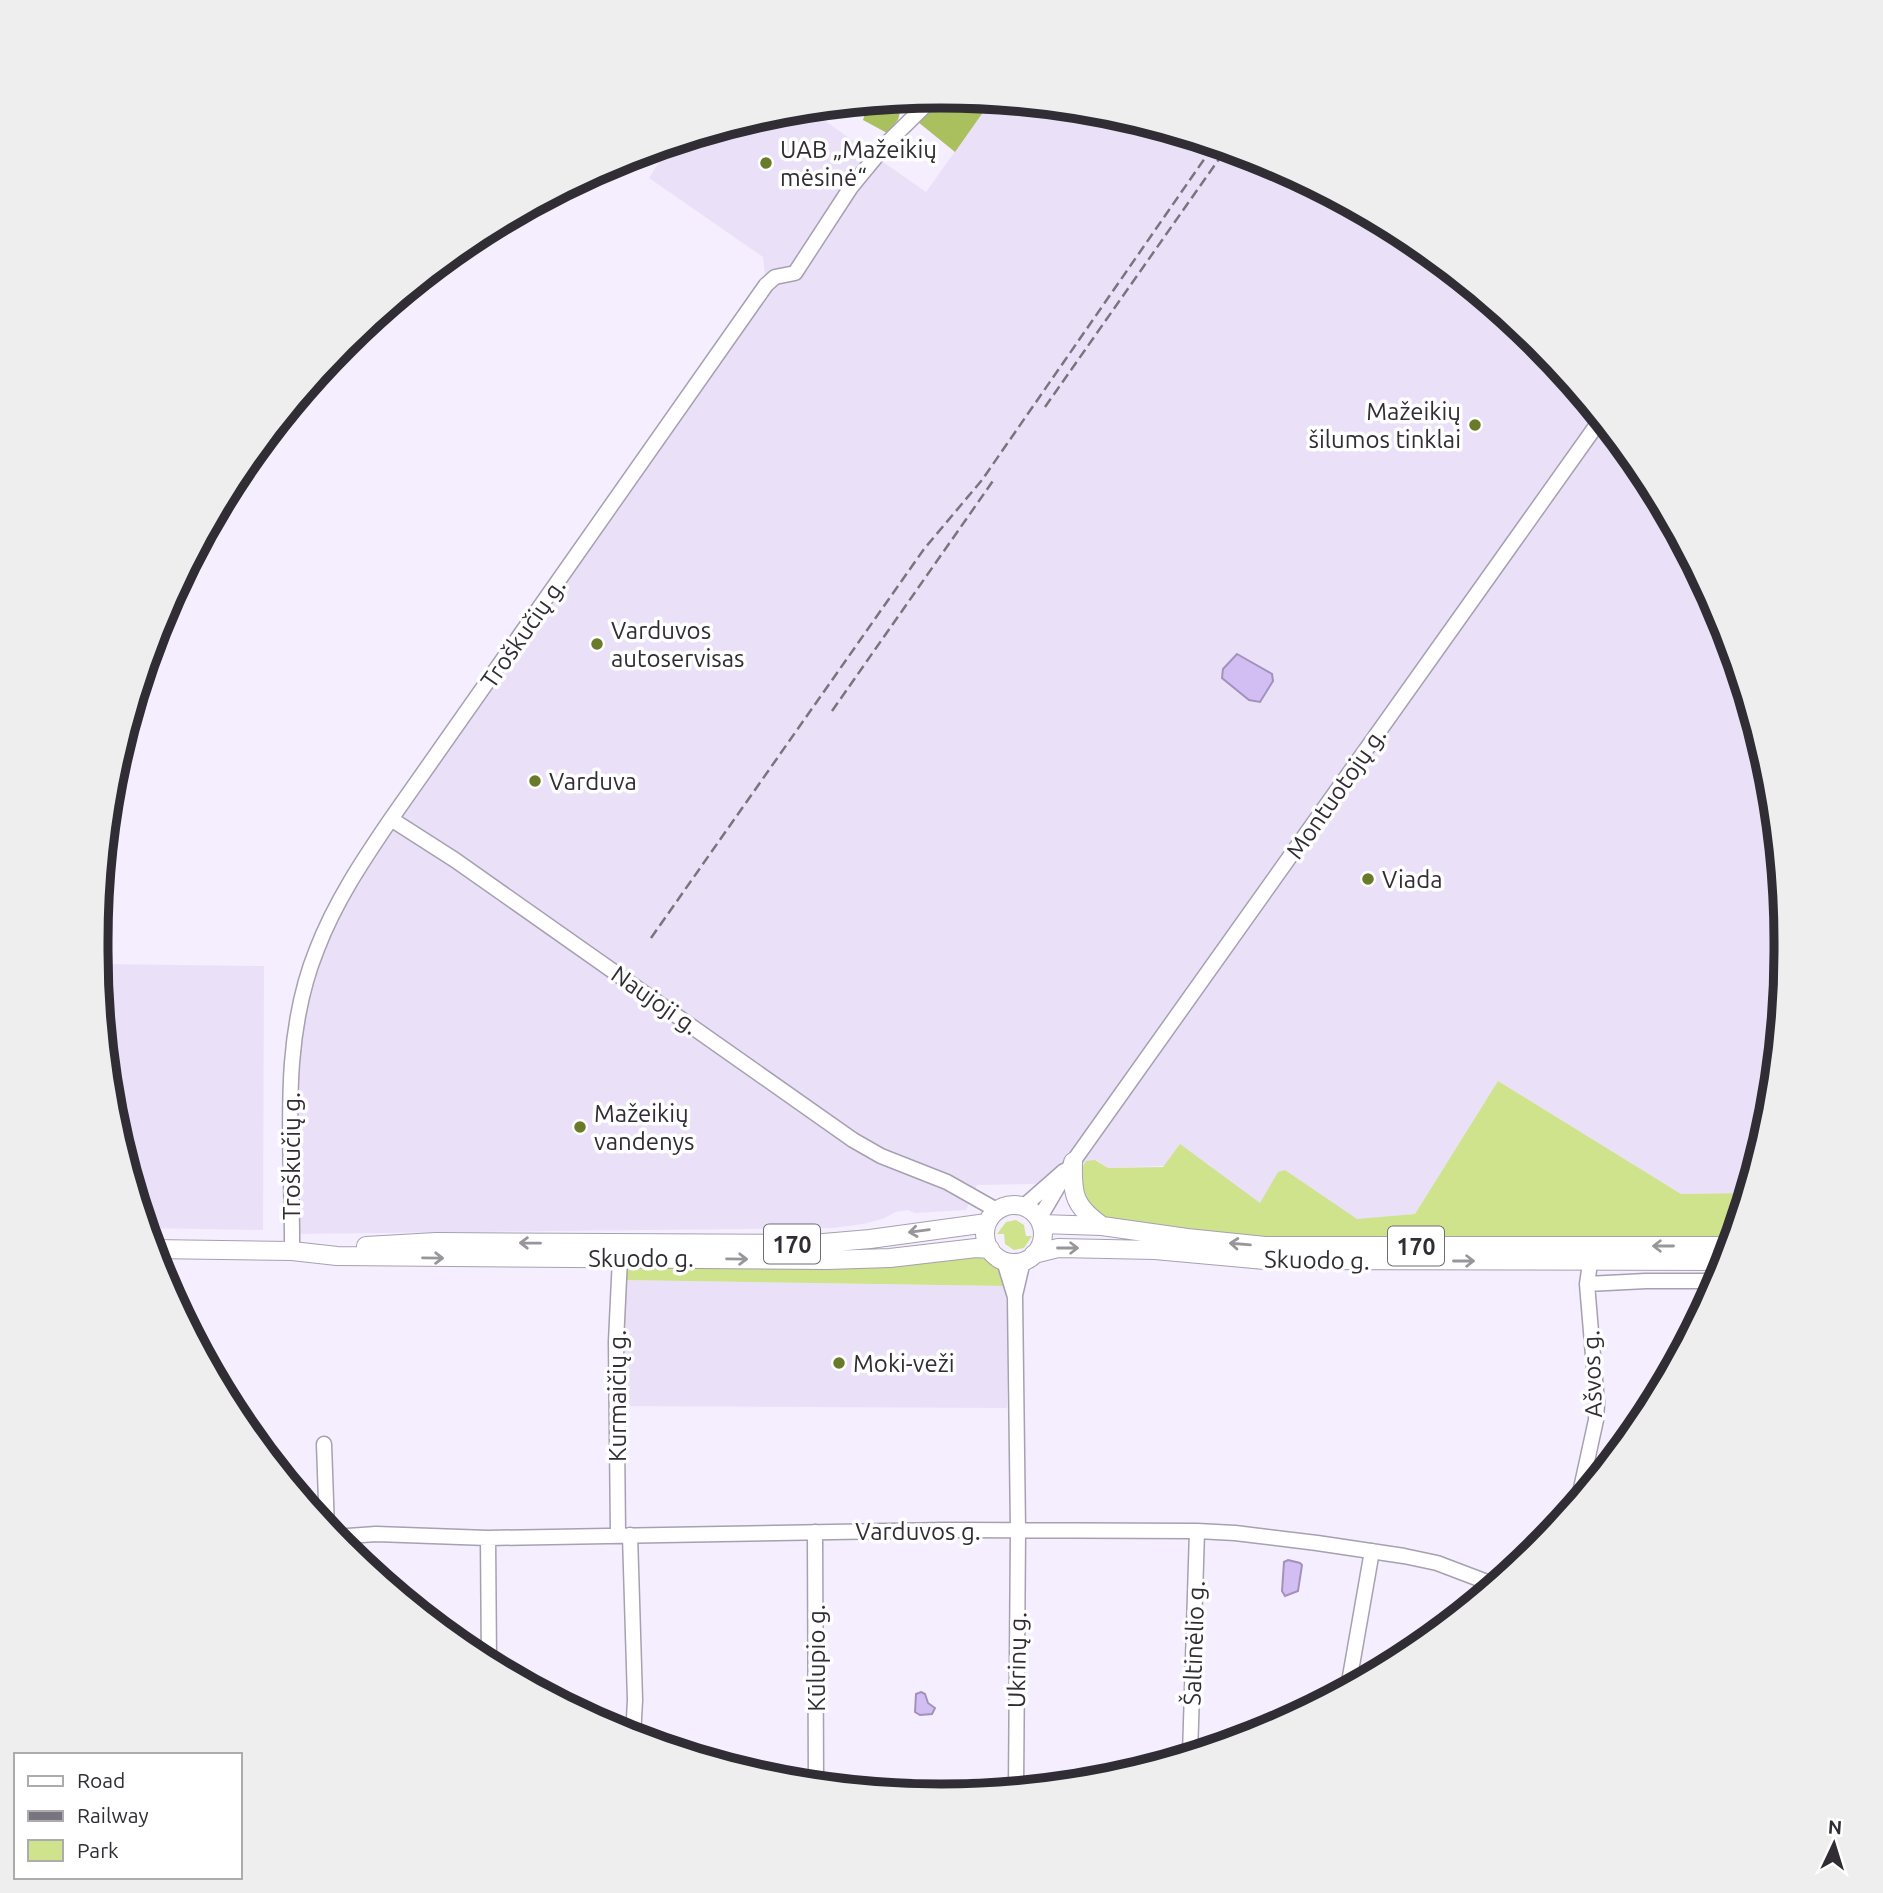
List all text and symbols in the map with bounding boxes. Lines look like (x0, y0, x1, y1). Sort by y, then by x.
place label: UAB „Mažeikių mėsinė“ (780, 136, 937, 191)
marker: UAB „Mažeikių mėsinė“ (758, 155, 774, 171)
place label: Mažeikių šilumos tinklai (1309, 398, 1461, 453)
marker: Mažeikių šilumos tinklai (1467, 417, 1483, 433)
street label: Troškučių g. (475, 573, 571, 693)
place label: Varduvos autoservisas (611, 617, 744, 672)
marker: Varduvos autoservisas (589, 636, 605, 652)
street label: Montuotojų g. (1281, 722, 1391, 864)
place label: Varduva (549, 768, 637, 795)
marker: Varduva (527, 773, 543, 789)
place label: Viada (1382, 866, 1443, 893)
marker: Viada (1360, 871, 1376, 887)
street label: Naujoji g. (606, 960, 704, 1040)
street label: Troškučių g. (278, 1092, 305, 1220)
place label: Mažeikių vandenys (594, 1100, 695, 1155)
marker: Mažeikių vandenys (572, 1119, 588, 1135)
road number: 170 (764, 1224, 820, 1264)
one-way arrow (909, 1225, 931, 1238)
road number: 170 (1388, 1226, 1444, 1266)
one-way arrow (519, 1236, 542, 1250)
one-way arrow (1229, 1237, 1251, 1250)
one-way arrow (1652, 1239, 1675, 1253)
one-way arrow (1056, 1241, 1079, 1255)
street label: Skuodo g. (588, 1245, 694, 1272)
street label: Skuodo g. (1264, 1246, 1370, 1274)
one-way arrow (422, 1251, 445, 1265)
one-way arrow (726, 1252, 749, 1266)
one-way arrow (1452, 1254, 1475, 1268)
street label: Kurmaičių g. (604, 1330, 631, 1462)
street label: Ašvos g. (1577, 1330, 1607, 1418)
place label: Moki-veži (853, 1350, 955, 1377)
marker: Moki-veži (831, 1355, 847, 1371)
street label: Varduvos g. (855, 1518, 981, 1545)
street label: Šaltinėlio g. (1177, 1580, 1210, 1706)
street label: Kūlupio g. (803, 1604, 830, 1712)
street label: Ukrinų g. (1003, 1612, 1031, 1708)
legend (14, 1753, 242, 1879)
text: Road (77, 1768, 125, 1792)
text: Railway (77, 1803, 149, 1827)
north arrow (1799, 1809, 1869, 1879)
text: N (1827, 1816, 1843, 1839)
text: Park (77, 1838, 119, 1862)

